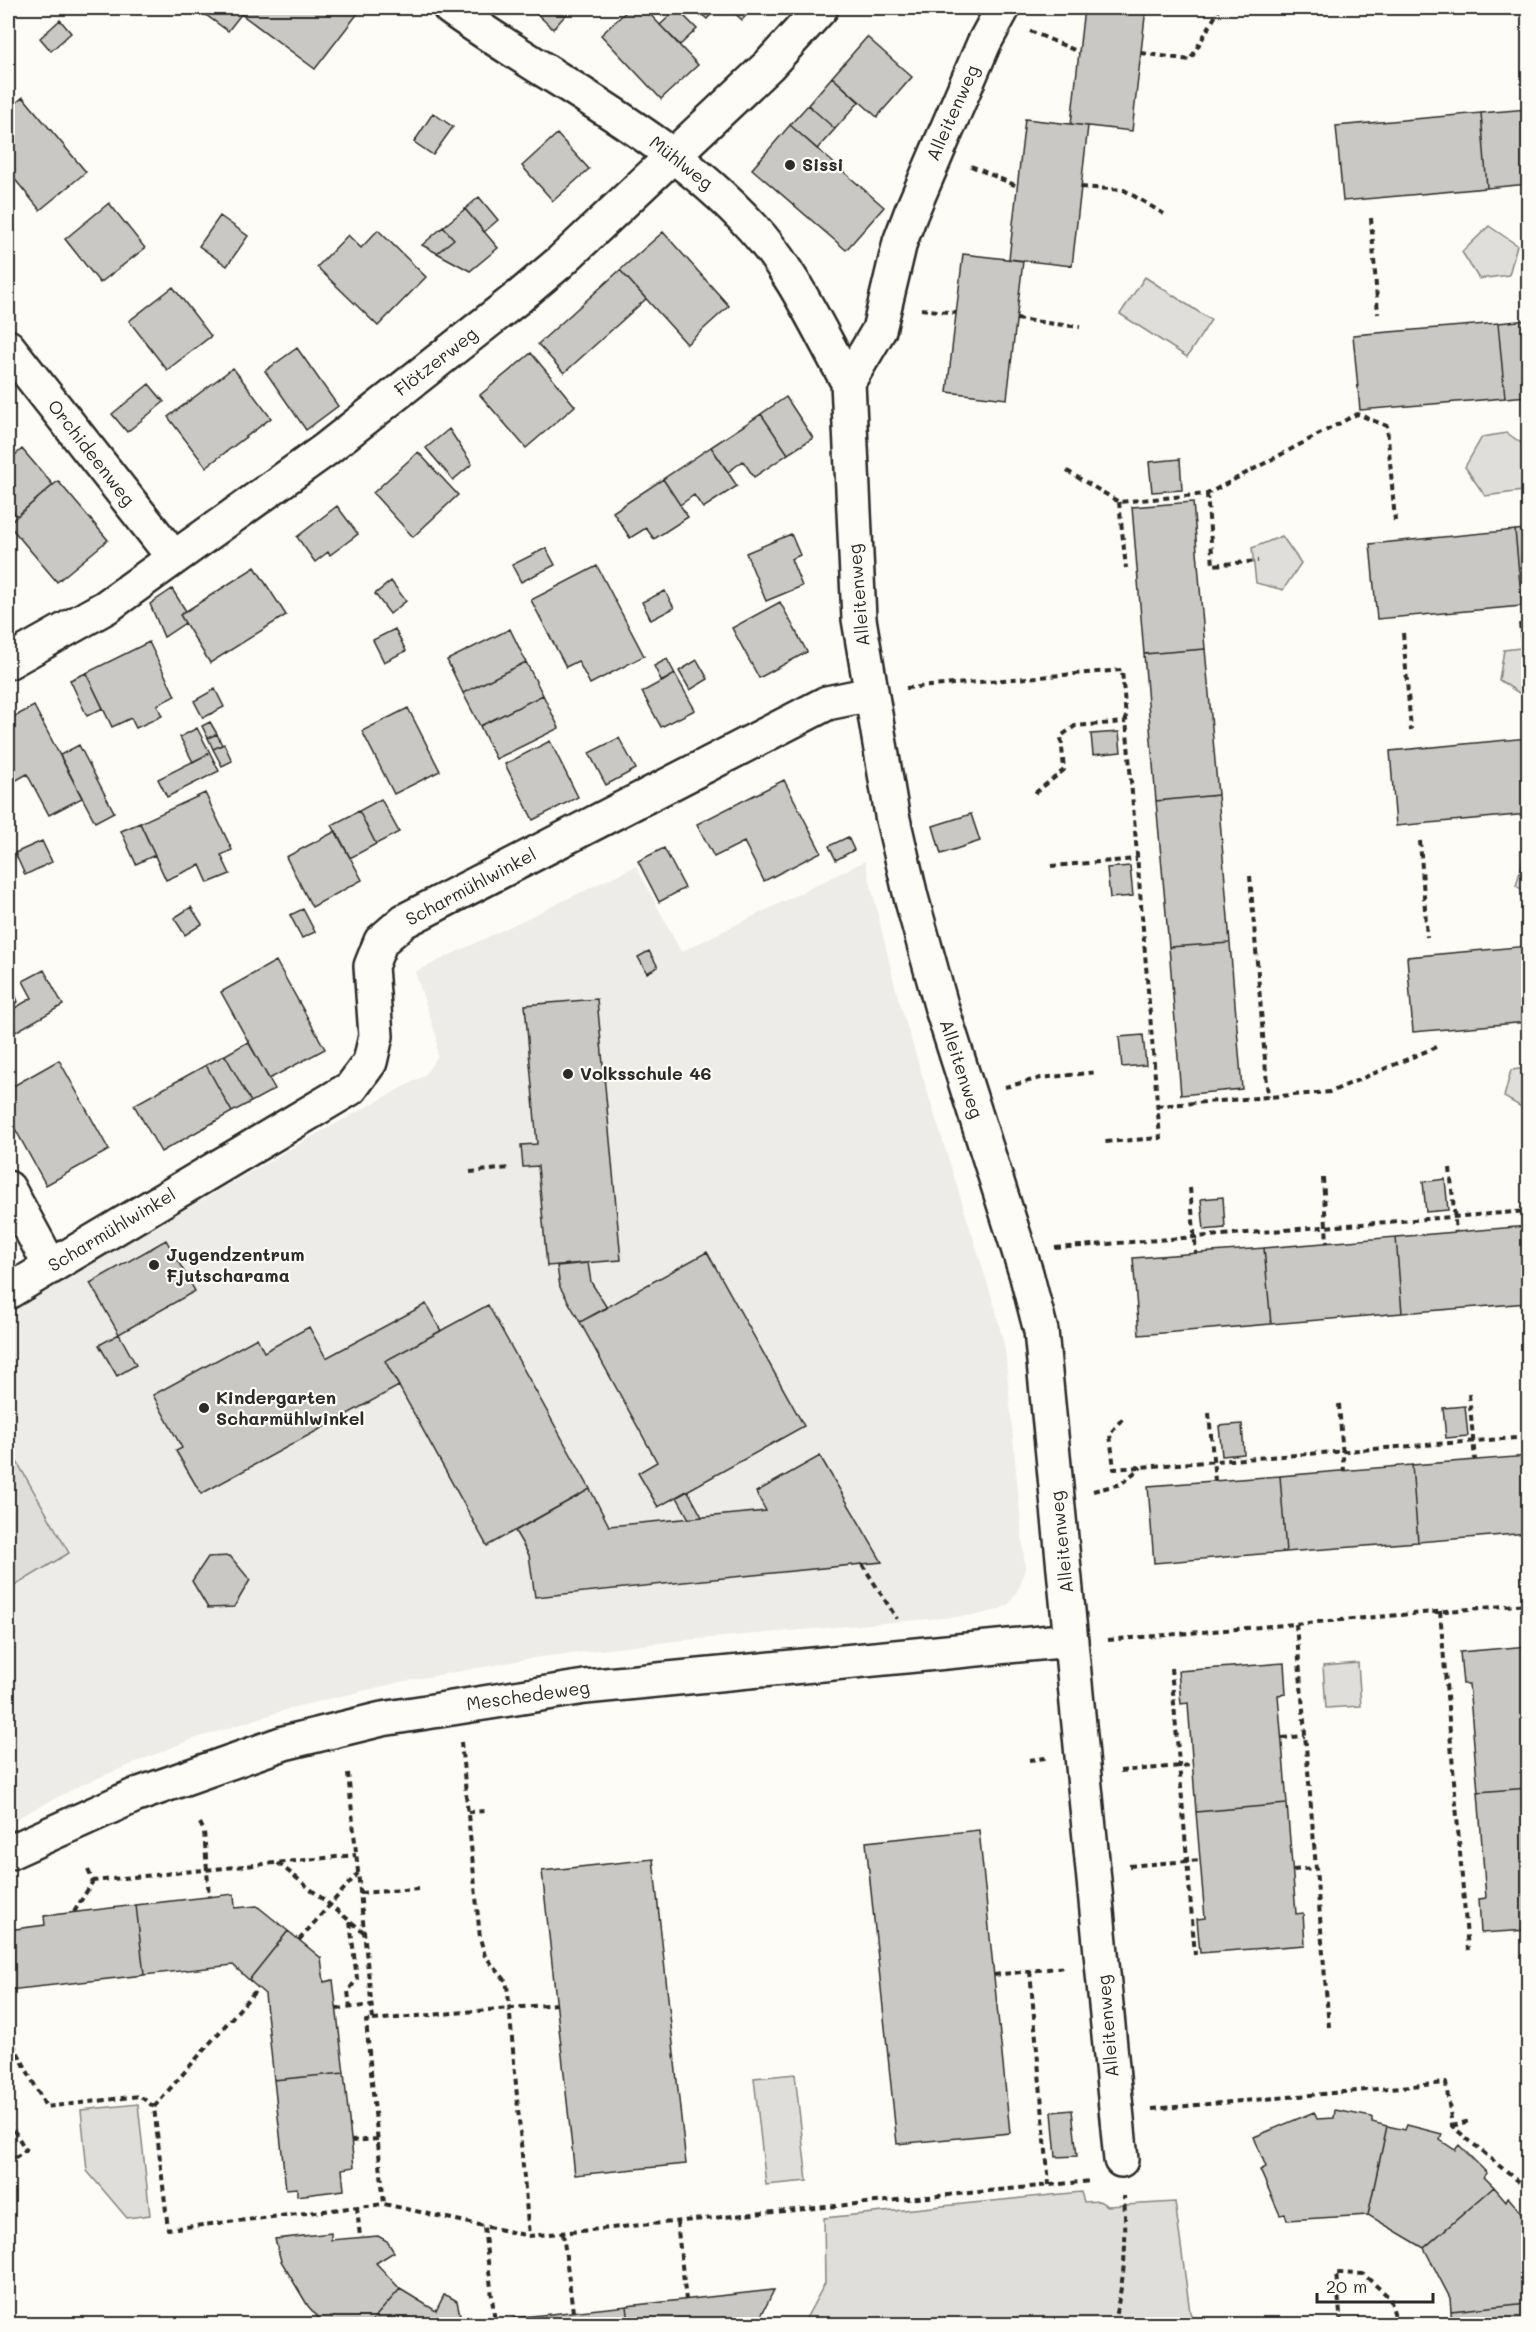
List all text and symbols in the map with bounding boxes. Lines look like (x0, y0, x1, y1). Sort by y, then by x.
street label: Alleitenweg (920, 61, 984, 164)
street label: Mühlweg (645, 130, 718, 195)
place label: Sissi (802, 152, 844, 176)
marker: Sissi (783, 158, 797, 172)
street label: Flötzerweg (389, 321, 482, 401)
street label: Orchideenweg (43, 394, 141, 511)
street label: Alleitenweg (842, 543, 874, 647)
street label: Scharmühlwinkel (401, 842, 540, 931)
street label: Alleitenweg (935, 1016, 989, 1121)
place label: Volksschule 46 (580, 1061, 712, 1085)
marker: Volksschule 46 (561, 1067, 575, 1081)
street label: Scharmühlwinkel (43, 1182, 180, 1277)
place label: Jugendzentrum Fjutscharama (166, 1242, 305, 1287)
marker: Jugendzentrum Fjutscharama (147, 1258, 161, 1272)
place label: Kindergarten Scharmühlwinkel (216, 1385, 364, 1430)
marker: Kindergarten Scharmühlwinkel (197, 1401, 211, 1415)
street label: Alleitenweg (1044, 1490, 1078, 1594)
street label: Meschedeweg (465, 1674, 591, 1716)
street label: Alleitenweg (1091, 1974, 1123, 2078)
scale bar (1317, 2266, 1432, 2304)
text: 20 m (1326, 2274, 1367, 2298)

